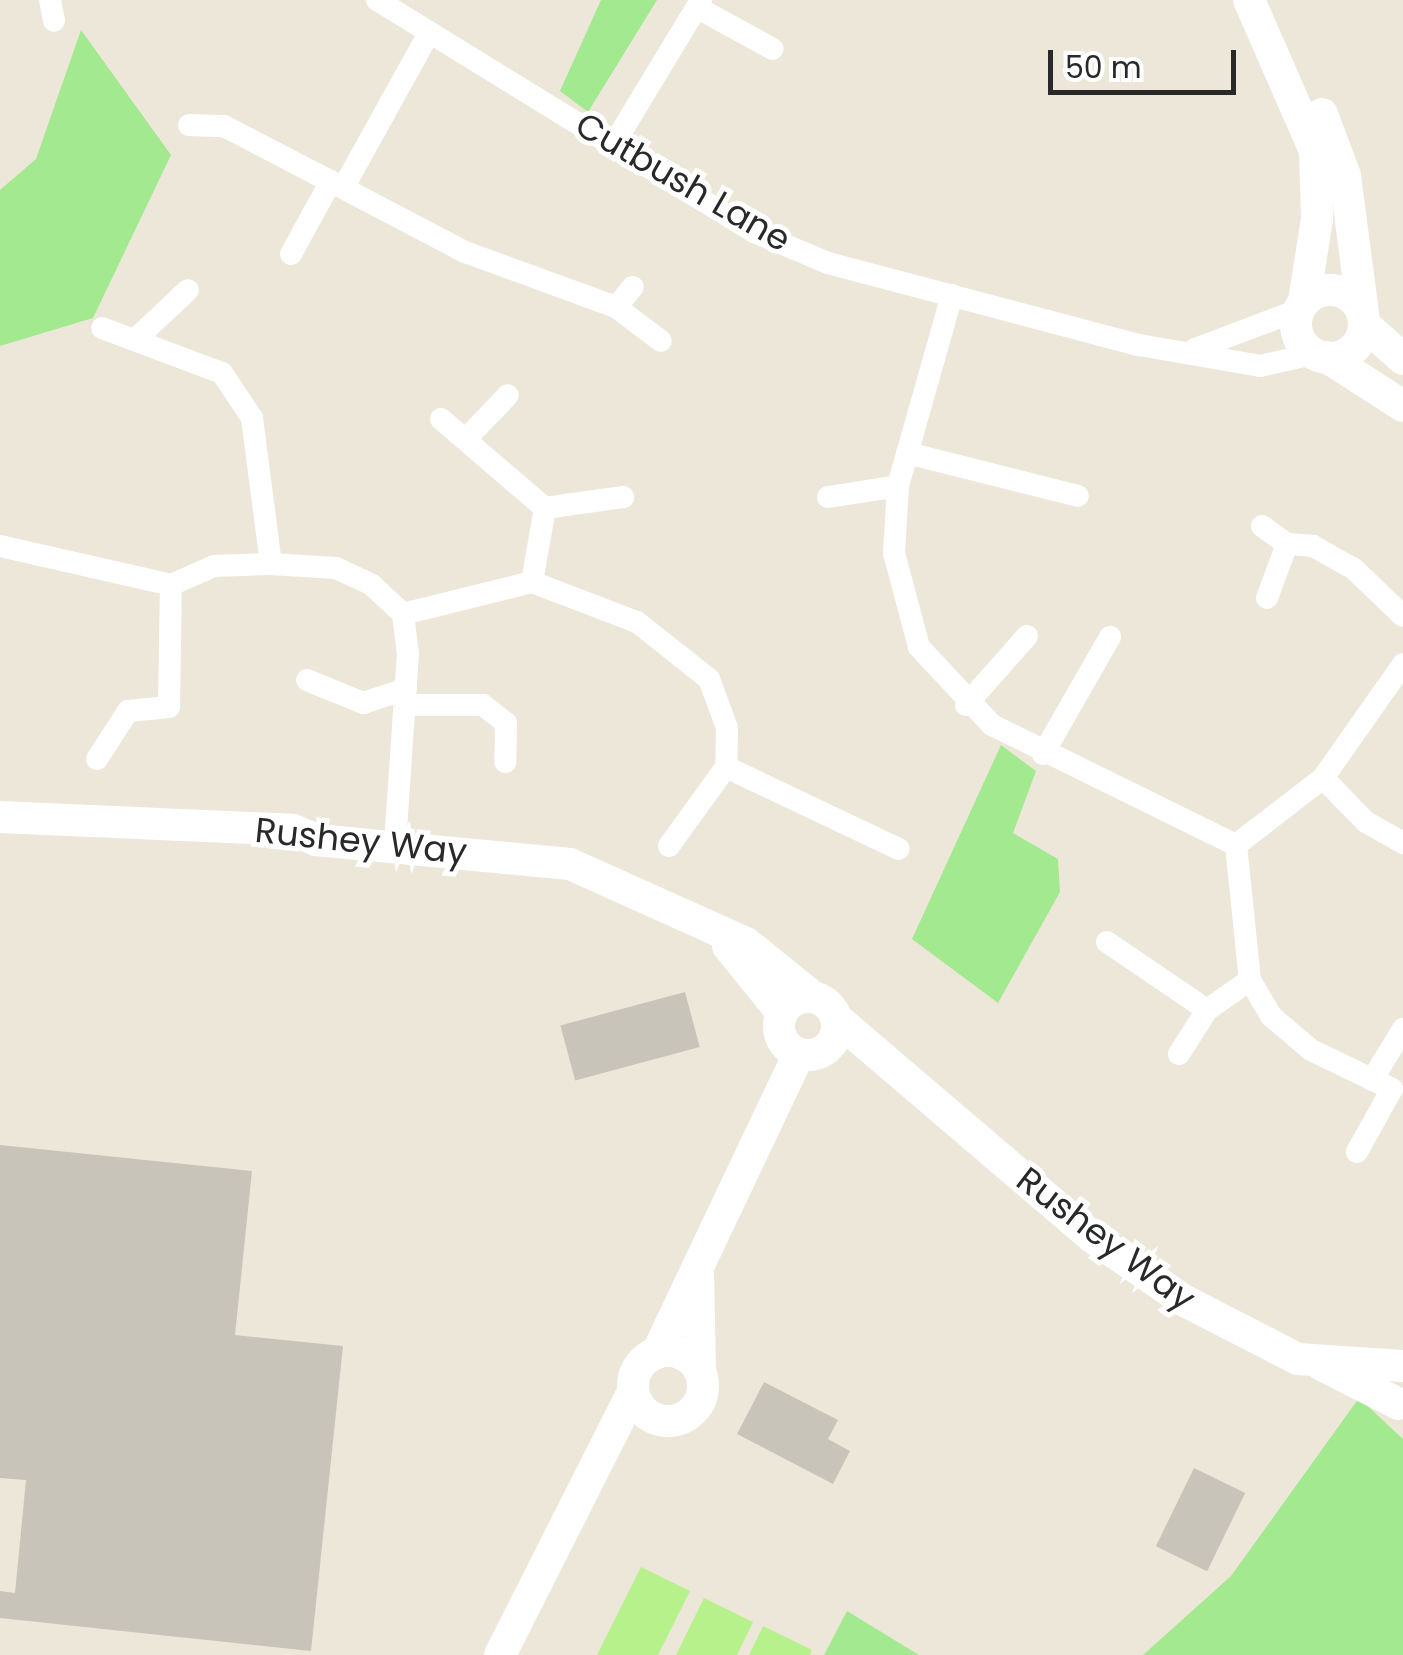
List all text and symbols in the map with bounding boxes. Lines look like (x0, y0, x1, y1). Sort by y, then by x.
scale bar (1053, 30, 1240, 92)
text: 50 m (1065, 46, 1142, 89)
street label: Cutbush Lane (568, 104, 798, 260)
street label: Rushey Way (253, 809, 469, 873)
street label: Rushey Way (1008, 1158, 1204, 1320)

